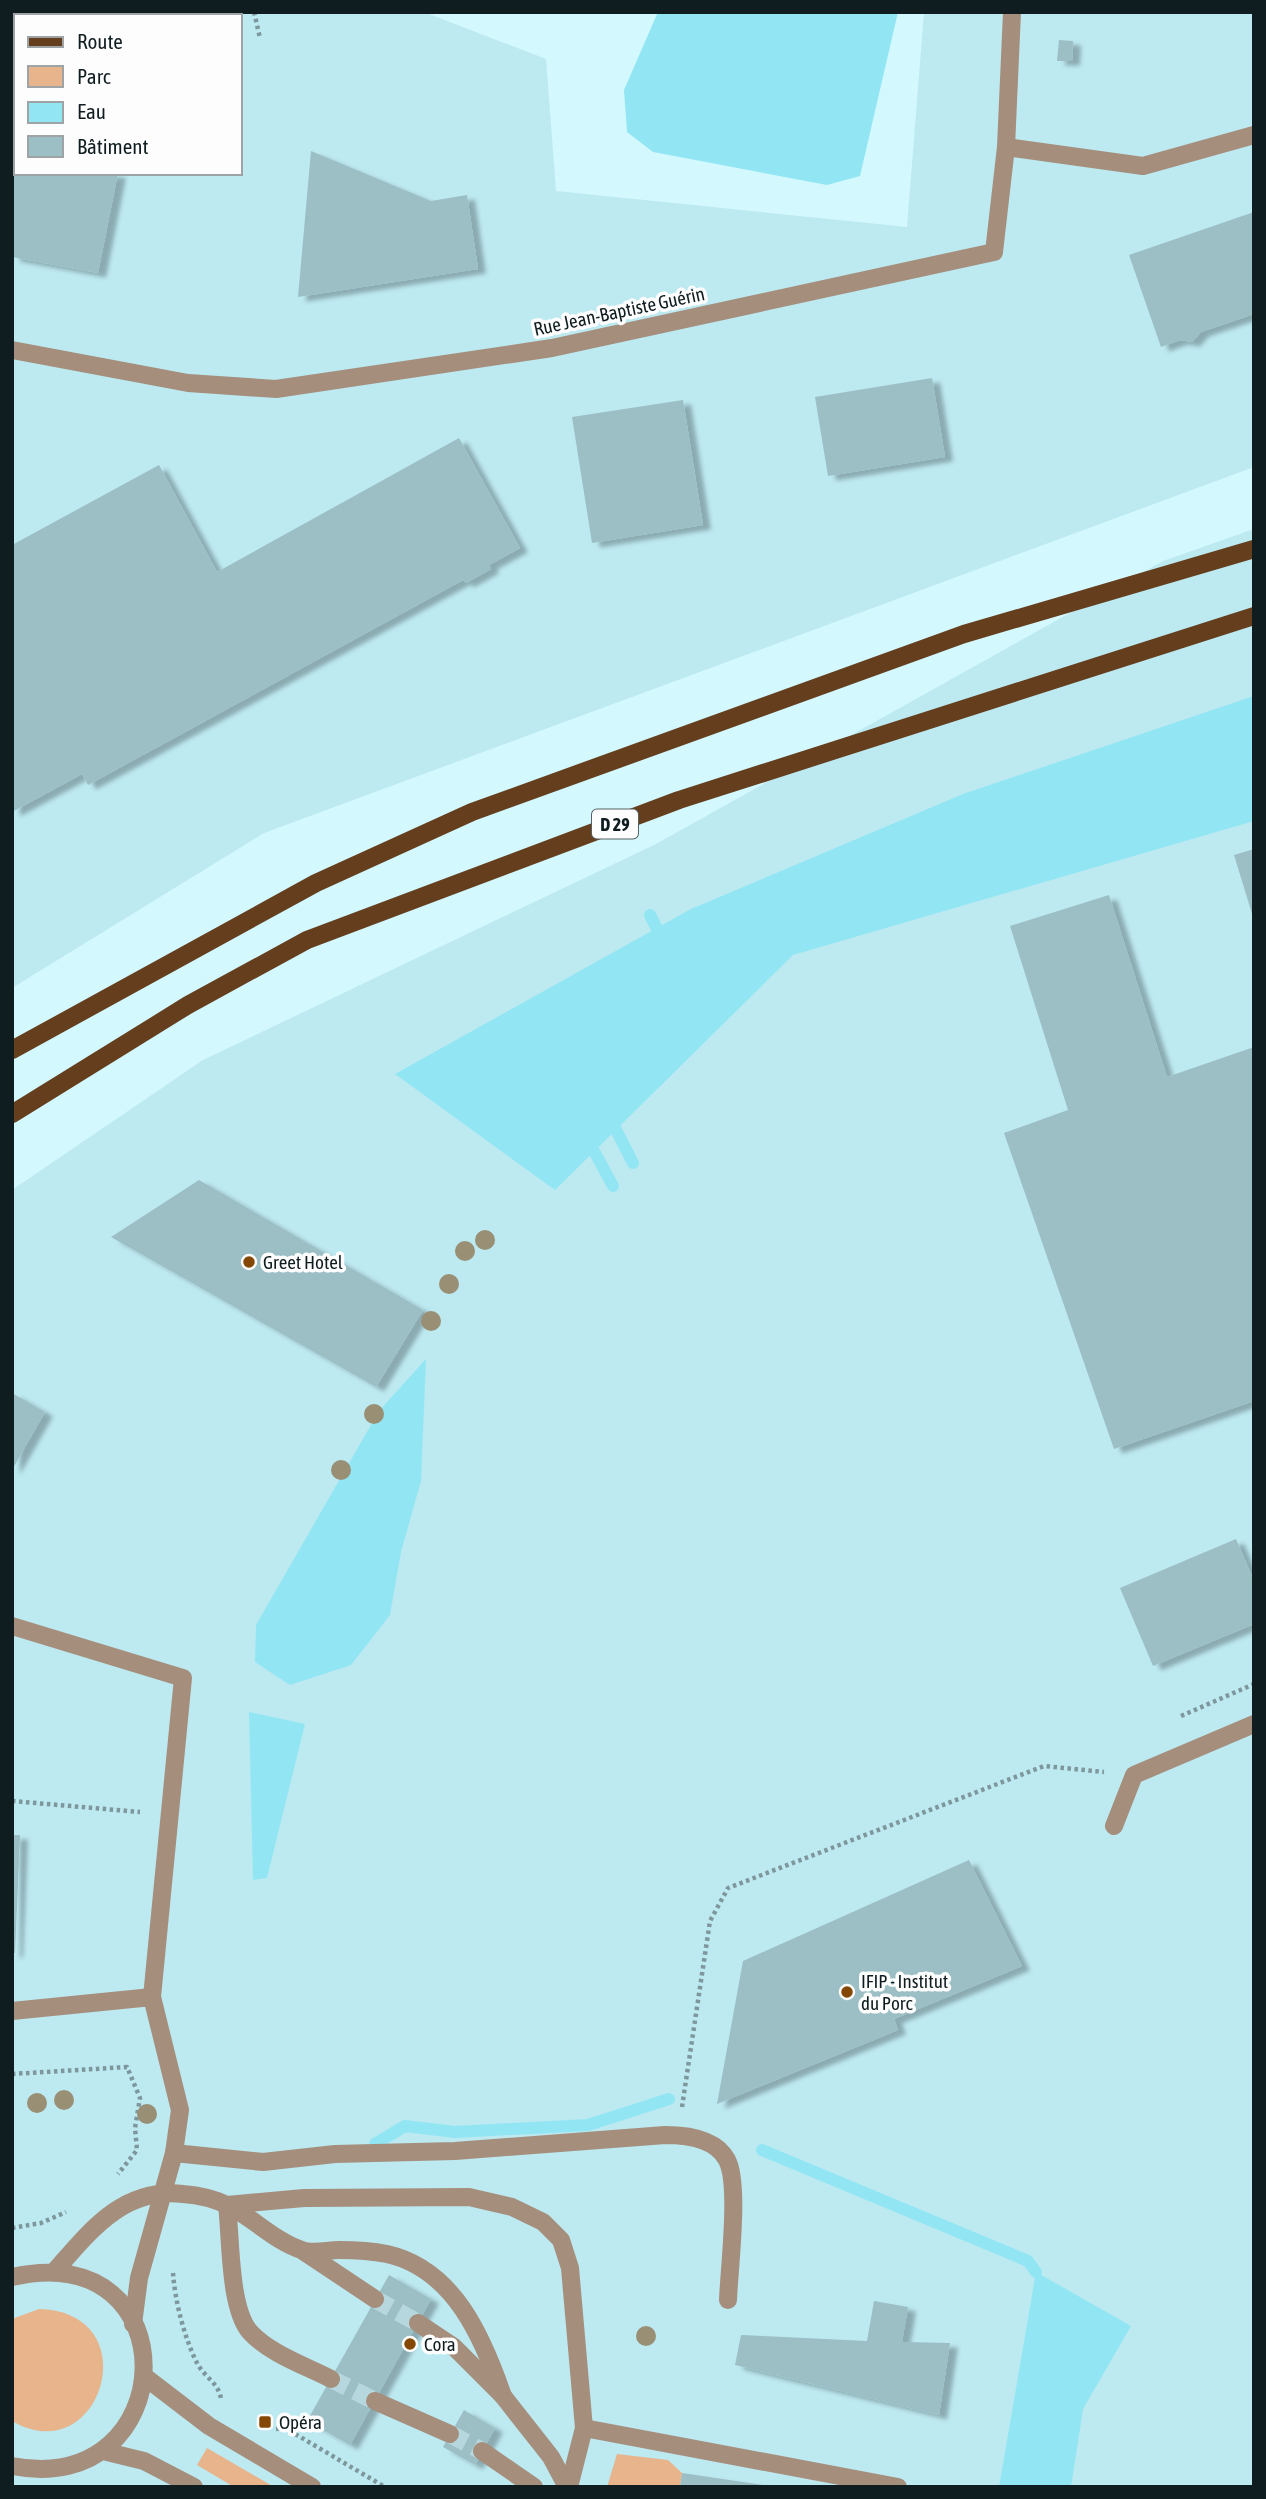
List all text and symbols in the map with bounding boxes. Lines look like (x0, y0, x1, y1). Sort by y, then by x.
legend (14, 14, 242, 175)
text: Route (77, 29, 123, 53)
text: Parc (77, 64, 111, 88)
text: Eau (77, 99, 106, 123)
text: Bâtiment (77, 134, 148, 158)
street label: Rue Jean-Baptiste Guérin (531, 282, 707, 340)
road number: D 29 (592, 810, 638, 838)
place label: Greet Hotel (263, 1251, 343, 1273)
marker: Greet Hotel (241, 1254, 257, 1270)
place label: IFIP - Institut du Porc (861, 1970, 948, 2014)
marker: IFIP - Institut du Porc (839, 1984, 855, 2000)
place label: Cora (424, 2333, 456, 2355)
marker: Cora (402, 2336, 418, 2352)
place label: Opéra (279, 2411, 322, 2433)
marker: Opéra (257, 2414, 273, 2430)

